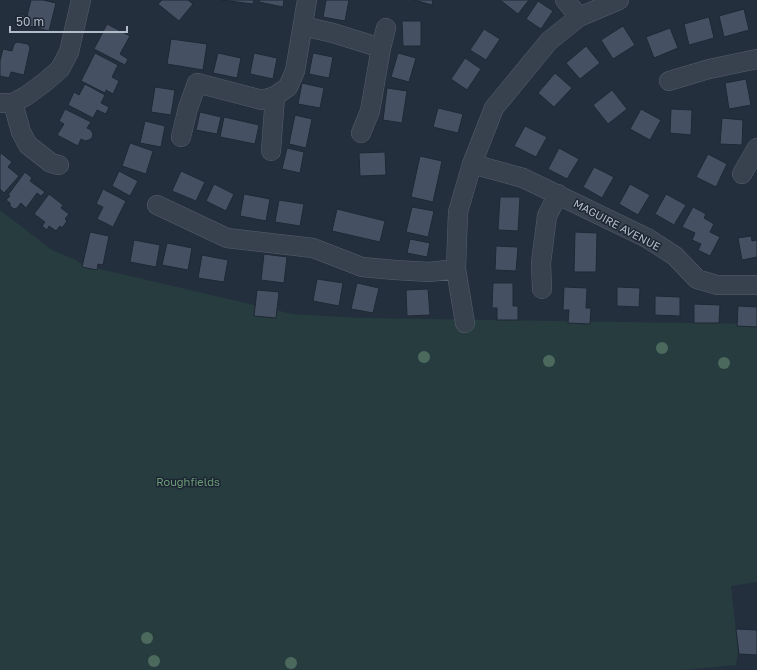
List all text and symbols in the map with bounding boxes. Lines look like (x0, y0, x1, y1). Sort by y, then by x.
scale bar (10, 8, 127, 34)
text: 50 m (16, 14, 44, 29)
street label: MAGUIRE AVENUE (572, 196, 663, 253)
park label: Roughfields (156, 475, 220, 488)

